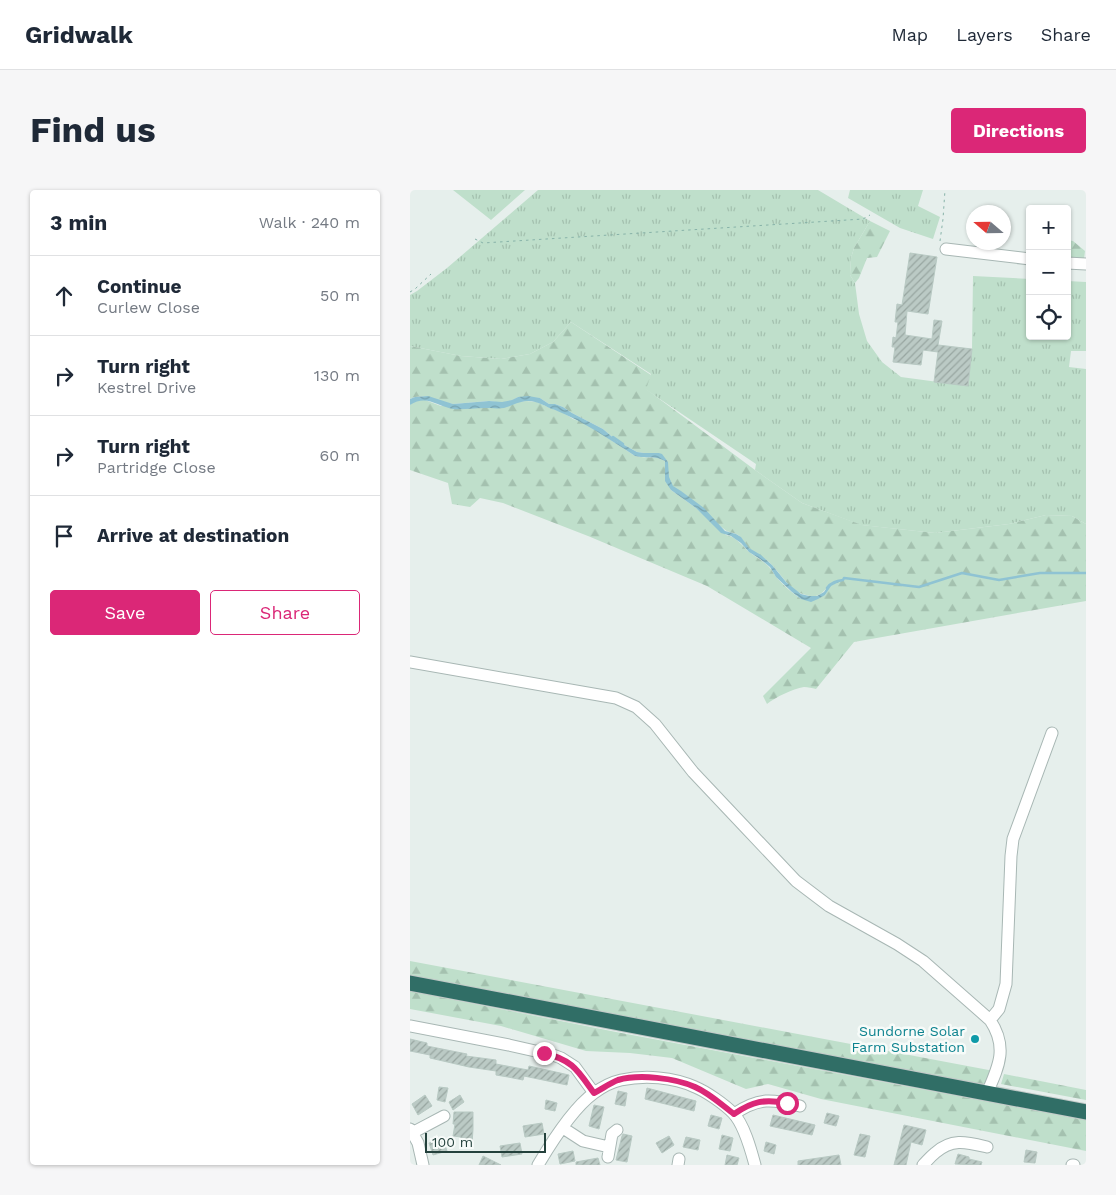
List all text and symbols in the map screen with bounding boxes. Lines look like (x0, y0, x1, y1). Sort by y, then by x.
text: Gridwalk (25, 21, 133, 49)
text: Map (891, 24, 928, 45)
text: Layers (956, 24, 1013, 45)
text: Share (1041, 24, 1091, 45)
button: Directions (951, 108, 1086, 153)
text: Find us (30, 109, 156, 151)
north arrow (966, 205, 1011, 250)
map controls (1026, 205, 1071, 340)
button: + (1026, 205, 1071, 250)
text: 3 min (50, 210, 107, 235)
text: Walk · 240 m (259, 213, 360, 232)
button: − (1026, 250, 1071, 295)
text: Continue (97, 275, 181, 298)
icon: ahead (50, 282, 78, 310)
text: 50 m (320, 286, 360, 305)
button: locate (1026, 295, 1071, 340)
text: Curlew Close (97, 298, 200, 317)
text: Turn right (97, 355, 190, 378)
icon: right (50, 362, 78, 390)
text: 130 m (314, 366, 360, 385)
text: Kestrel Drive (97, 378, 196, 397)
text: Turn right (97, 435, 190, 458)
icon: right (50, 442, 78, 470)
text: 60 m (320, 446, 360, 465)
text: Partridge Close (97, 458, 216, 477)
icon: arrive (50, 522, 78, 550)
text: Arrive at destination (97, 524, 289, 547)
button: Save (50, 590, 200, 635)
button: Share (210, 590, 360, 635)
place label: Sundorne Solar Farm Substation (852, 1023, 965, 1055)
marker: Sundorne Solar Farm Substation (969, 1033, 981, 1045)
route end (533, 1042, 556, 1065)
route start (776, 1092, 799, 1115)
scale bar (425, 1130, 546, 1153)
text: 100 m (432, 1134, 473, 1150)

